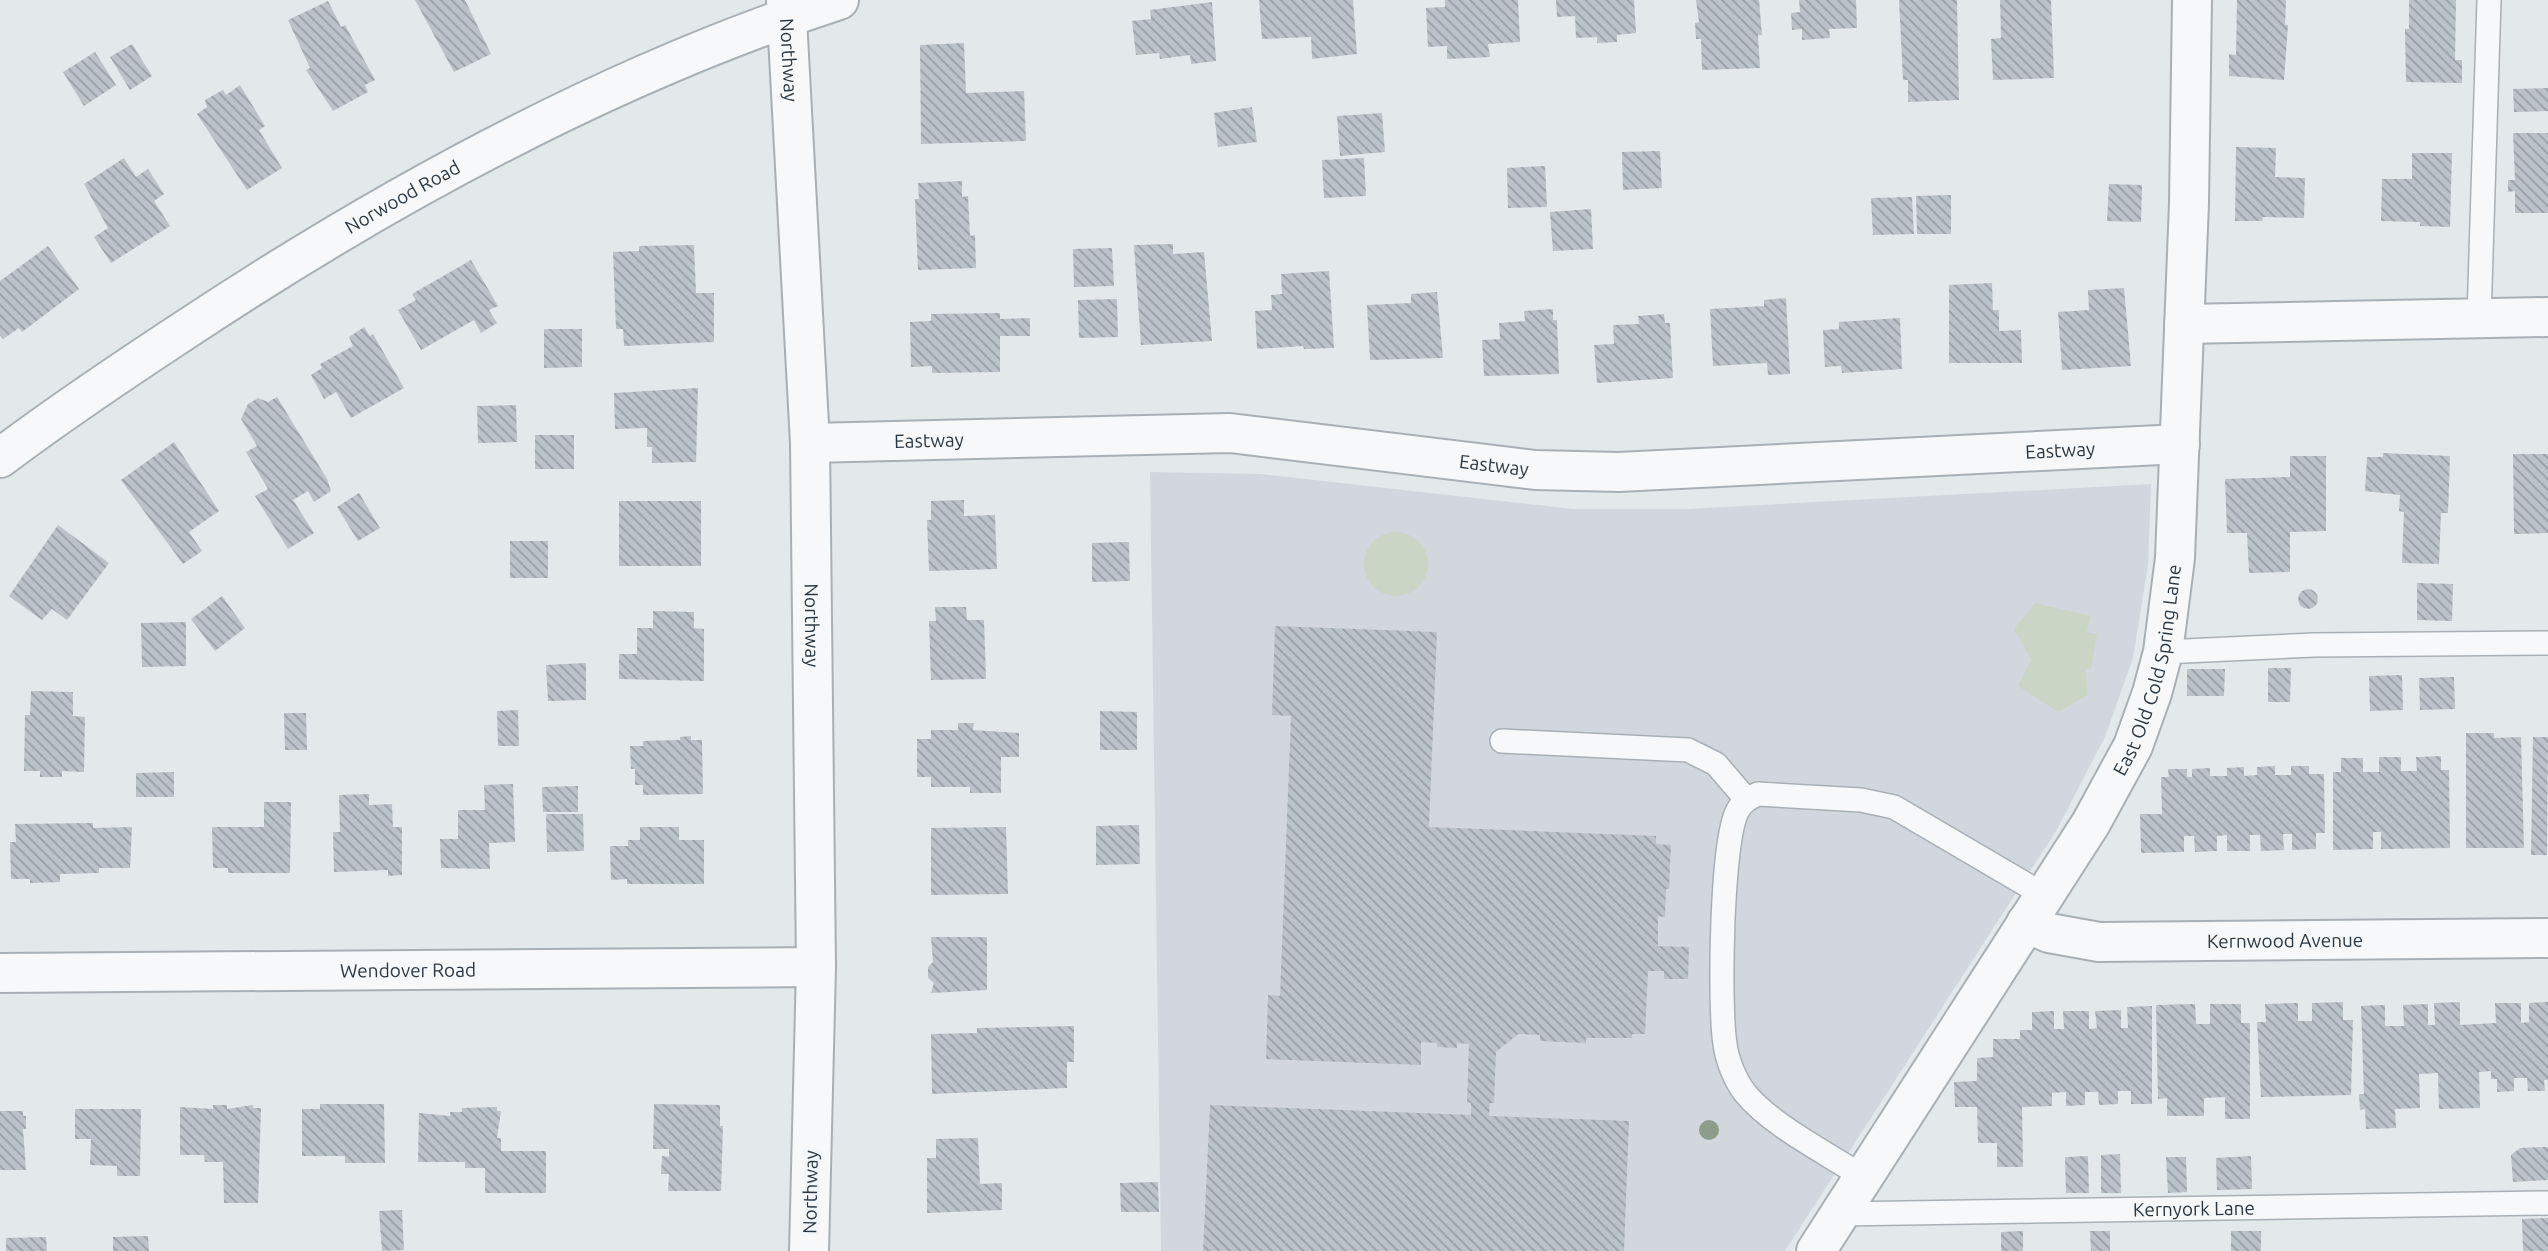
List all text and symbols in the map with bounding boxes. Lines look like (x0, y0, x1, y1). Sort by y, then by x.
street label: Northway (776, 17, 802, 102)
street label: Norwood Road (341, 156, 464, 238)
street label: Eastway (894, 428, 964, 452)
street label: Eastway (2025, 437, 2095, 463)
street label: Eastway (1458, 450, 1530, 480)
street label: East Old Cold Spring Lane (2108, 563, 2185, 779)
street label: Northway (801, 583, 824, 667)
street label: Kernwood Avenue (2207, 929, 2363, 952)
street label: Wendover Road (340, 959, 476, 981)
street label: Northway (798, 1150, 822, 1234)
street label: Kernyork Lane (2133, 1197, 2255, 1220)

